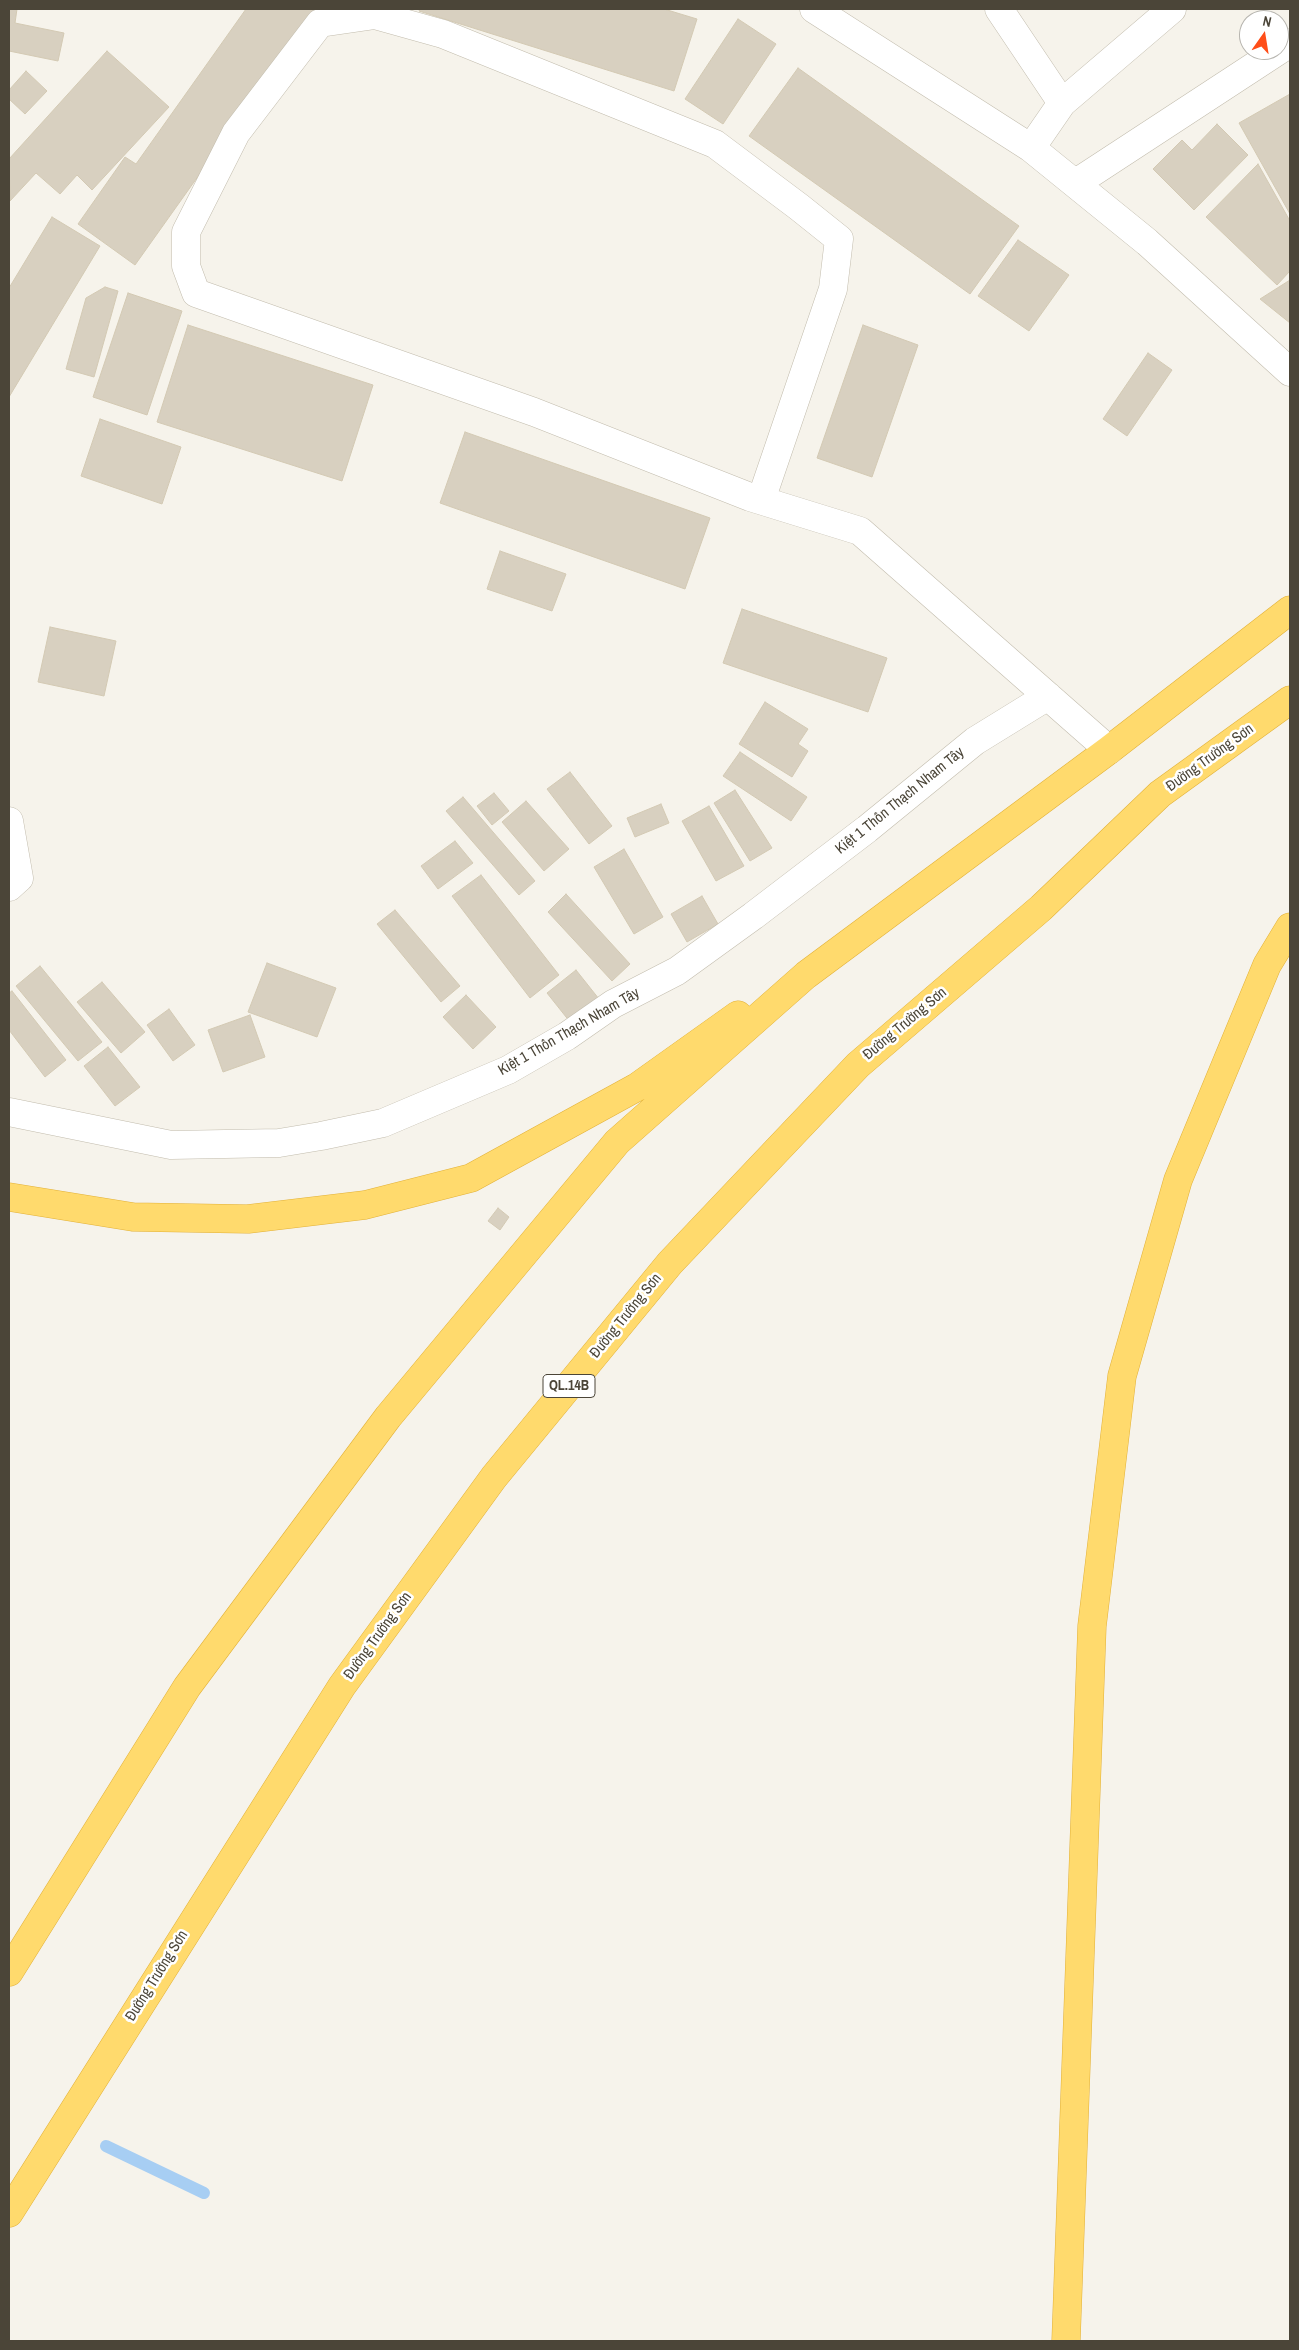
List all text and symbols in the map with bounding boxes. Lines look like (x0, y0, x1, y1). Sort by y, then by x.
north arrow (1239, 10, 1289, 60)
text: N (1261, 12, 1273, 31)
street label: Đường Trường Sơn (1163, 720, 1257, 796)
street label: Kiệt 1 Thôn Thạch Nham Tây (832, 744, 968, 858)
street label: Kiệt 1 Thôn Thạch Nham Tây (495, 984, 643, 1080)
street label: Đường Trường Sơn (860, 984, 950, 1064)
street label: Đường Trường Sơn (586, 1270, 666, 1362)
road number: QL.14B (543, 1374, 595, 1398)
street label: Đường Trường Sơn (340, 1589, 416, 1683)
street label: Đường Trường Sơn (122, 1927, 192, 2025)

